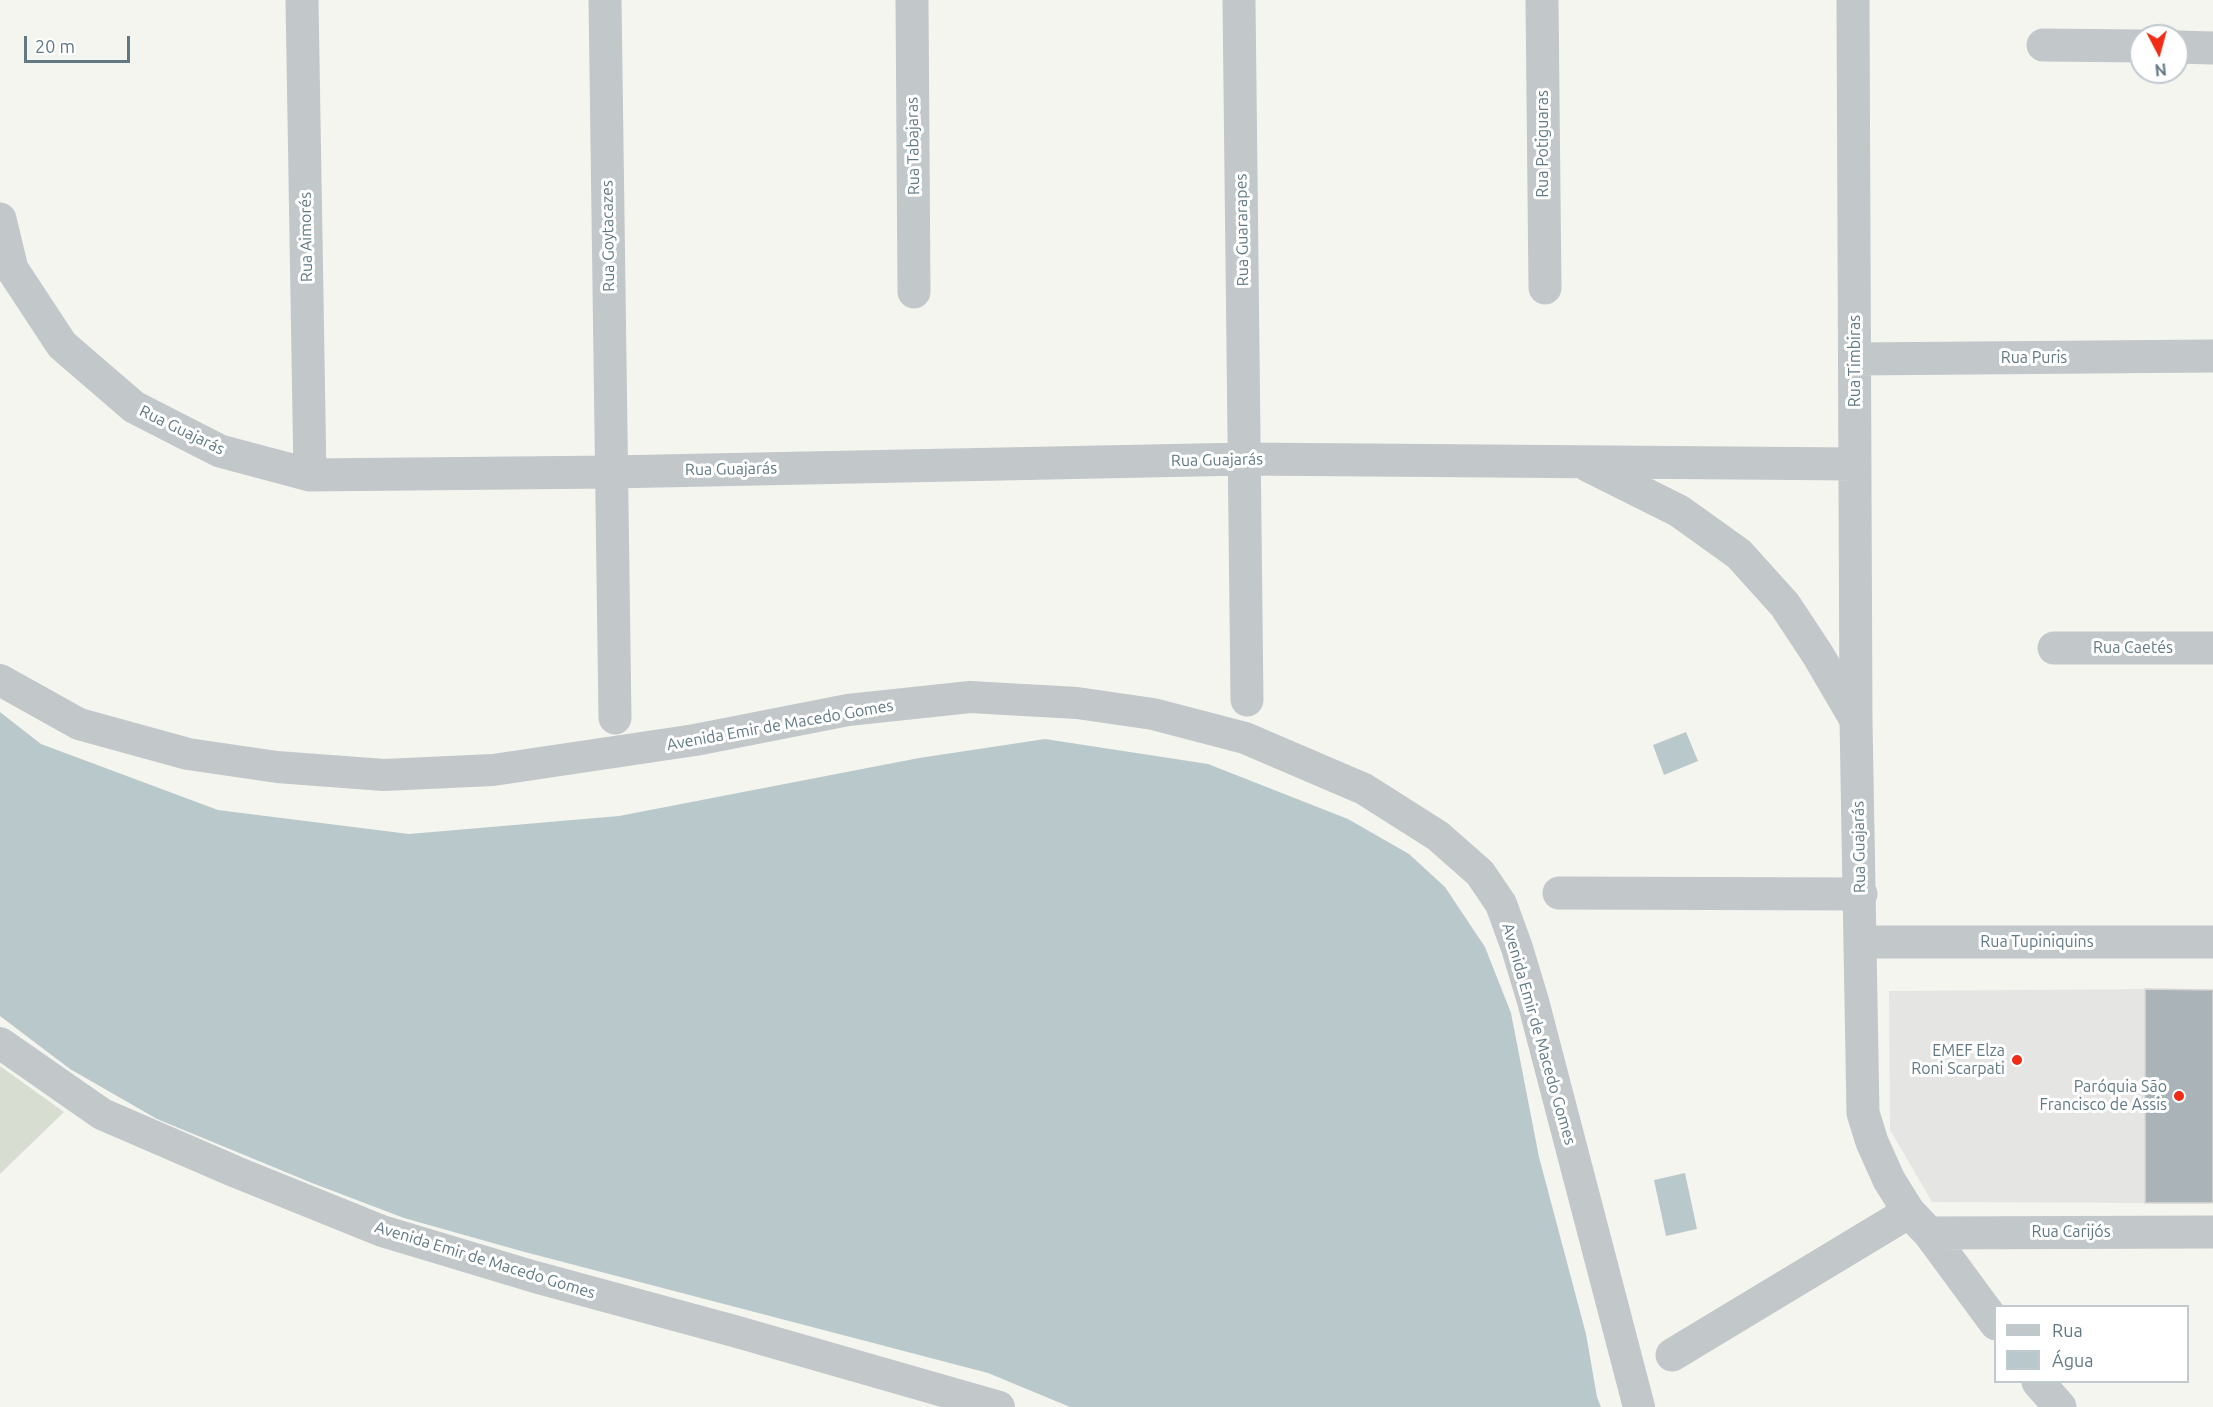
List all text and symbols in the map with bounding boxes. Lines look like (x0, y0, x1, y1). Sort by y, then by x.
scale bar (27, 24, 134, 62)
north arrow (2129, 24, 2189, 84)
text: 20 m (35, 36, 75, 56)
text: N (2154, 60, 2168, 79)
street label: Rua Potiguaras (1533, 90, 1553, 198)
street label: Rua Tabajaras (903, 97, 923, 195)
street label: Rua Guararapes (1231, 174, 1253, 286)
street label: Rua Goytacazes (597, 180, 619, 292)
street label: Rua Aimorés (296, 192, 316, 282)
street label: Rua Timbiras (1845, 315, 1865, 407)
street label: Rua Puris (2001, 348, 2067, 368)
street label: Rua Guajarás (136, 401, 228, 459)
street label: Rua Guajarás (1171, 450, 1263, 470)
street label: Rua Guajarás (685, 459, 777, 479)
street label: Rua Caetés (2093, 638, 2173, 658)
street label: Avenida Emir de Macedo Gomes (665, 696, 895, 754)
street label: Rua Guajarás (1849, 801, 1869, 893)
street label: Avenida Emir de Macedo Gomes (1498, 921, 1580, 1147)
street label: Rua Tupiniquins (1980, 932, 2094, 952)
place label: EMEF Elza Roni Scarpati (1911, 1041, 2005, 1079)
marker: EMEF Elza Roni Scarpati (2010, 1053, 2024, 1067)
place label: Paróquia São Francisco de Assis (2040, 1077, 2167, 1115)
marker: Paróquia São Francisco de Assis (2172, 1089, 2186, 1103)
street label: Avenida Emir de Macedo Gomes (372, 1217, 598, 1303)
street label: Rua Carijós (2031, 1222, 2111, 1242)
legend (1994, 1305, 2189, 1383)
text: Rua (2052, 1320, 2083, 1340)
text: Água (2052, 1350, 2094, 1370)

